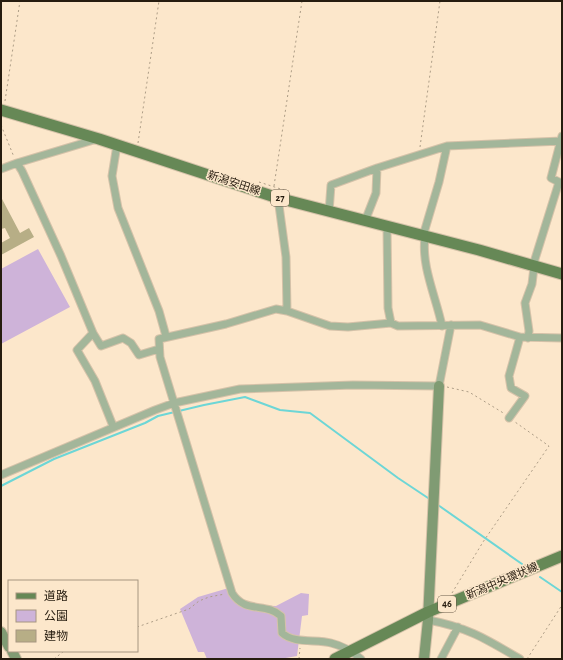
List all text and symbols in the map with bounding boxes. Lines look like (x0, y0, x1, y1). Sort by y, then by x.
street label: 新潟安田線 (206, 168, 262, 197)
road number: 27 (271, 190, 289, 206)
street label: 新潟中央環状線 (464, 560, 540, 601)
legend (8, 580, 138, 652)
text: 道路 (44, 589, 68, 602)
road number: 46 (438, 596, 456, 612)
text: 公園 (44, 610, 68, 622)
text: 建物 (44, 629, 68, 642)

